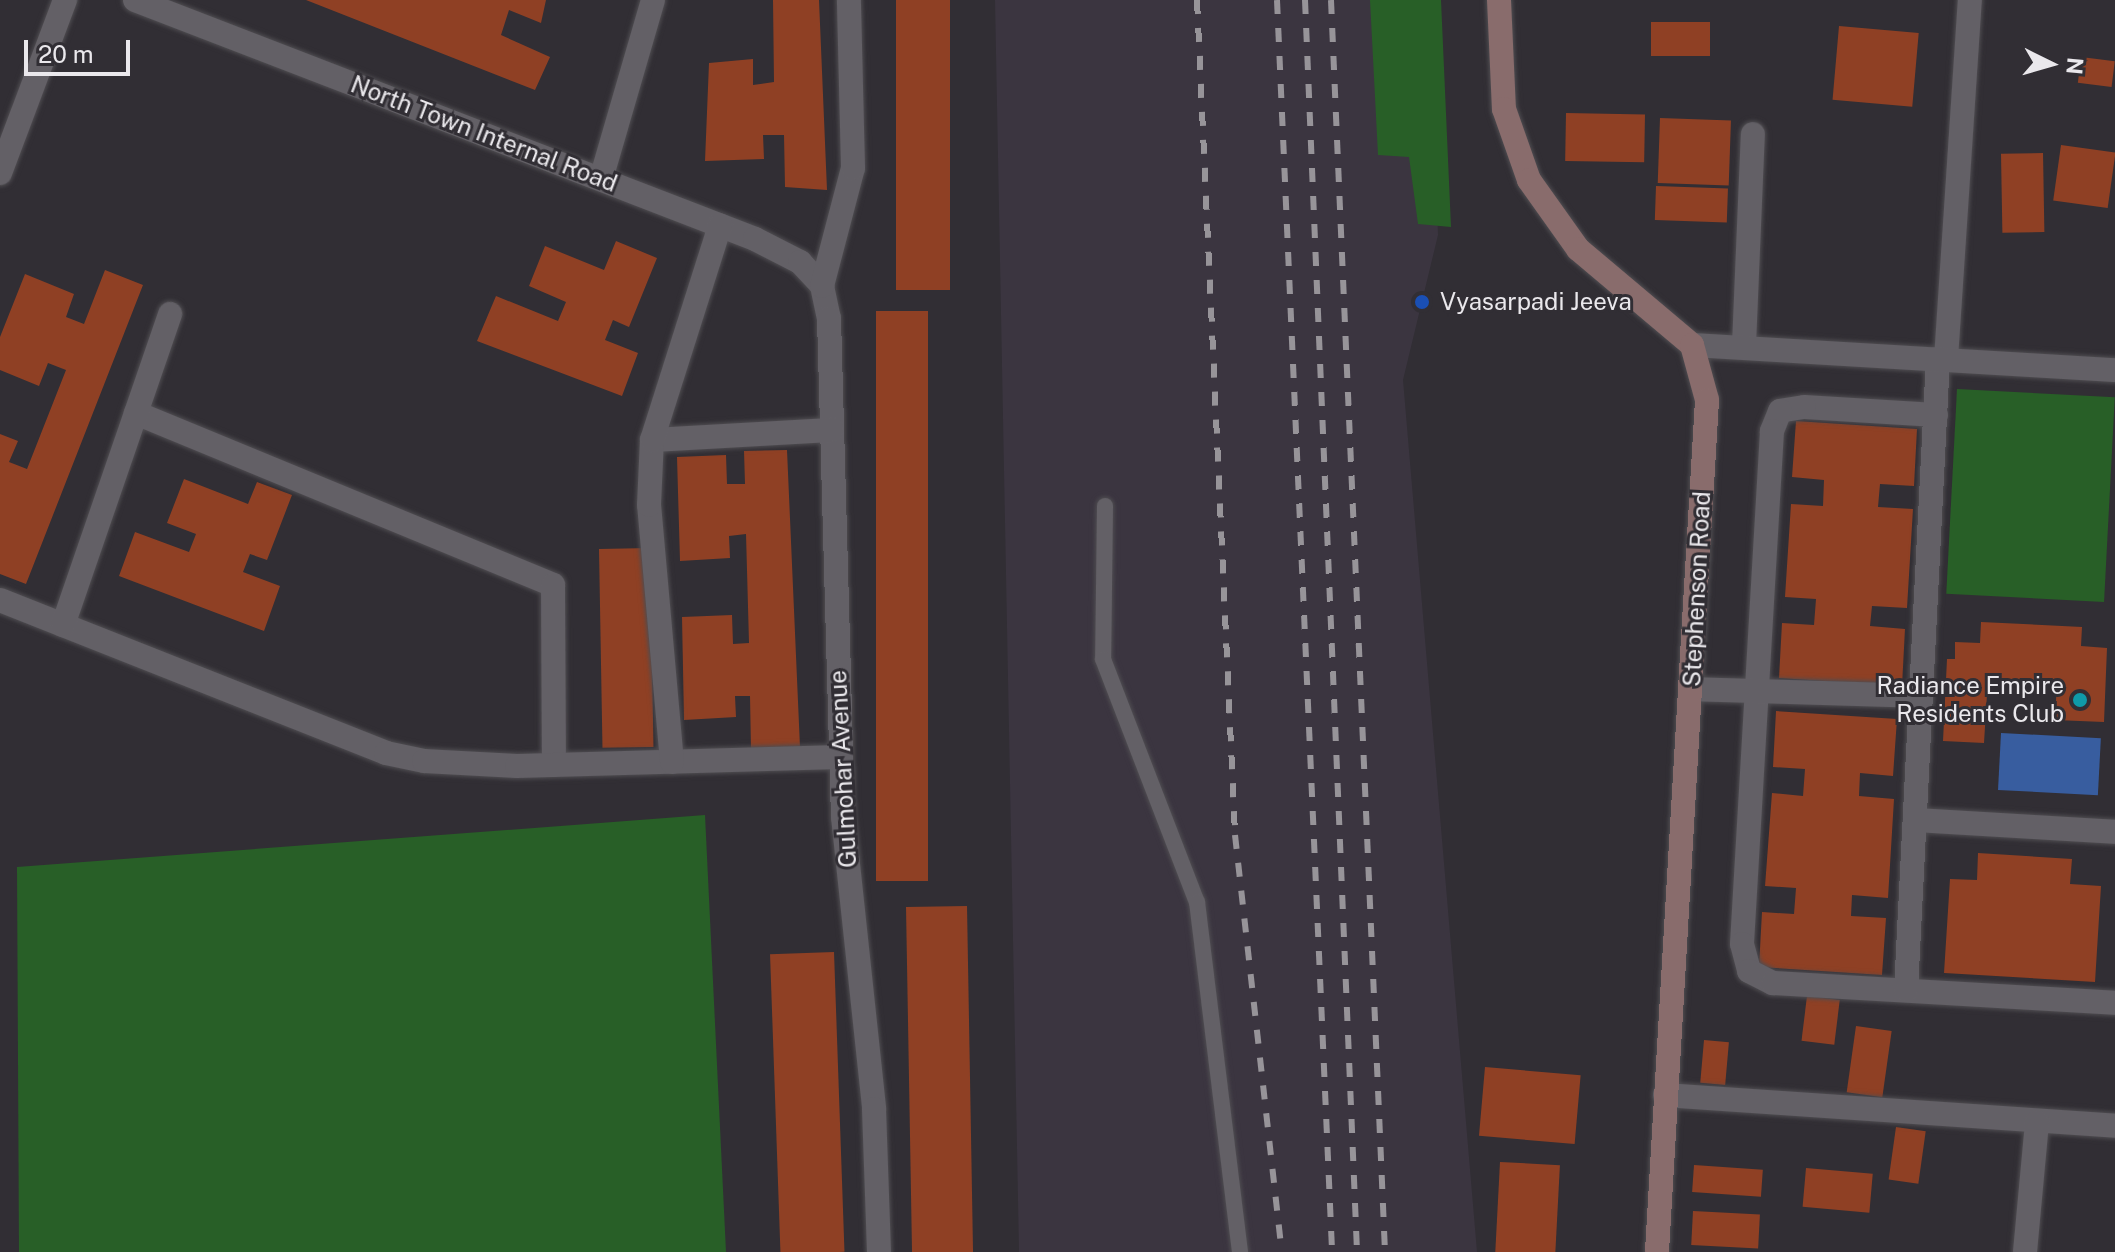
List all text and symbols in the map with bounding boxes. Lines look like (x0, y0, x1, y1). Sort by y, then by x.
scale bar (28, 24, 134, 74)
north arrow (2011, 24, 2091, 104)
text: 20 m (38, 40, 94, 68)
text: N (2061, 56, 2089, 76)
street label: North Town Internal Road (347, 70, 621, 198)
place label: Vyasarpadi Jeeva (1440, 288, 1632, 316)
marker: Vyasarpadi Jeeva (1411, 291, 1433, 313)
street label: Stephenson Road (1677, 490, 1717, 688)
street label: Gulmohar Avenue (823, 669, 863, 869)
place label: Radiance Empire Residents Club (1876, 672, 2064, 728)
marker: Radiance Empire Residents Club (2071, 691, 2089, 709)

